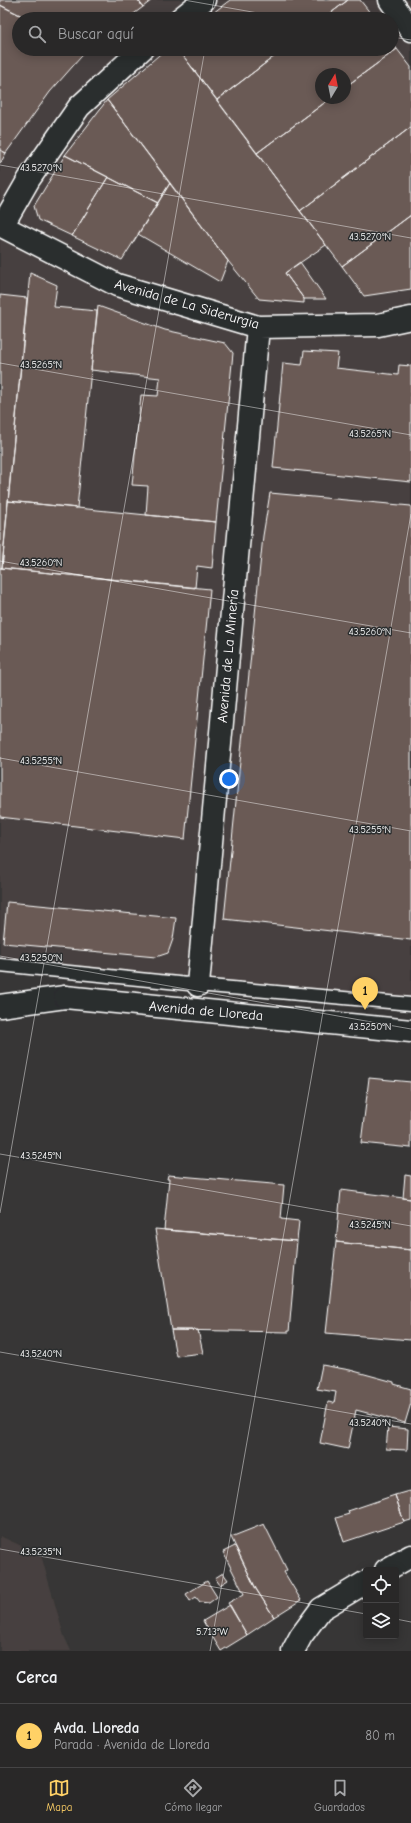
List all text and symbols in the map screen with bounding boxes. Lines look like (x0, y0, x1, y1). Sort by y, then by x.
search box (12, 12, 399, 56)
icon: search (26, 23, 48, 45)
text: Buscar aquí (58, 25, 134, 43)
north arrow (315, 68, 351, 104)
text: 43.5270°N (20, 162, 62, 174)
text: 43.5270°N (349, 231, 391, 243)
street label: Avenida de La Siderurgia (113, 275, 261, 333)
text: 43.5265°N (20, 359, 62, 371)
text: 43.5265°N (349, 428, 391, 440)
text: 43.5260°N (20, 557, 62, 569)
street label: Avenida de La Minería (214, 588, 242, 724)
text: 43.5260°N (349, 626, 391, 638)
text: 43.5255°N (20, 755, 62, 767)
your location (219, 769, 239, 789)
text: 43.5255°N (349, 824, 391, 836)
text: 43.5250°N (20, 952, 62, 964)
pin: 1 (352, 977, 378, 1010)
street label: Avenida de Lloreda (148, 998, 264, 1024)
text: 43.5250°N (349, 1021, 391, 1033)
text: 43.5245°N (20, 1150, 62, 1162)
text: 43.5245°N (349, 1219, 391, 1231)
text: 43.5240°N (20, 1348, 62, 1360)
text: 43.5240°N (349, 1417, 391, 1429)
text: 43.5235°N (20, 1546, 62, 1558)
map controls (363, 1567, 399, 1639)
button: locate (363, 1567, 399, 1603)
button: layers (363, 1603, 399, 1639)
text: 5.713°W (196, 1626, 228, 1638)
text: Cerca (16, 1668, 58, 1687)
text: Avda. Lloreda (54, 1719, 139, 1737)
text: 1 (26, 1728, 32, 1743)
text: 80 m (365, 1728, 395, 1743)
text: Parada · Avenida de Lloreda (54, 1737, 210, 1752)
tab: Mapa (46, 1777, 72, 1814)
tab: Cómo llegar (165, 1777, 222, 1814)
tab: Guardados (314, 1777, 365, 1814)

